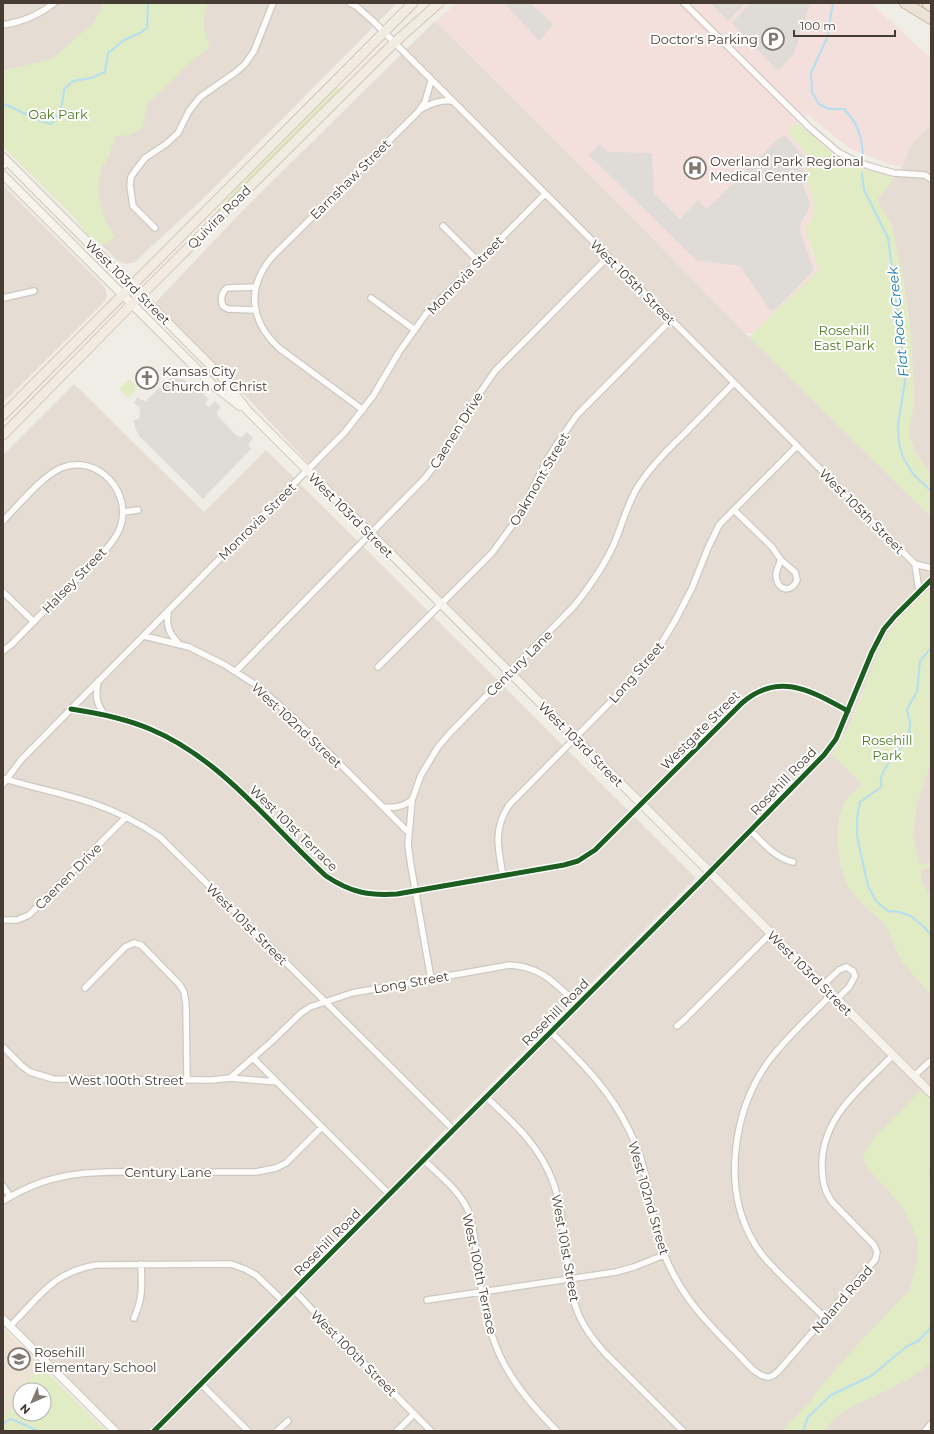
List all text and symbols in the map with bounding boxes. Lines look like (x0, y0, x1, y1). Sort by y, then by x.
scale bar (794, 12, 895, 38)
text: 100 m (800, 18, 836, 33)
parking icon: Doctor's Parking (760, 26, 786, 52)
place label: Doctor's Parking (650, 31, 758, 47)
park label: Oak Park (28, 106, 88, 122)
street label: Earnshaw Street (307, 136, 393, 222)
place label: Overland Park Regional Medical Center (710, 153, 864, 184)
hospital icon: Overland Park Regional Medical Center (682, 155, 708, 181)
street label: Quivira Road (184, 182, 254, 252)
street label: Monrovia Street (423, 232, 507, 318)
street label: West 103rd Street (82, 236, 174, 328)
street label: West 105th Street (587, 236, 679, 328)
water label: Flat Rock Creek (883, 265, 913, 378)
park label: Rosehill East Park (814, 322, 875, 353)
place label: Kansas City Church of Christ (162, 363, 267, 394)
church icon: Kansas City Church of Christ (134, 365, 160, 391)
street label: Caenen Drive (426, 389, 486, 471)
street label: Oakmont Street (506, 430, 572, 528)
street label: West 105th Street (816, 465, 908, 557)
street label: West 103rd Street (305, 469, 397, 561)
street label: Monrovia Street (215, 479, 299, 563)
street label: Halsey Street (39, 544, 109, 616)
street label: Century Lane (483, 626, 556, 699)
street label: Long Street (605, 638, 667, 706)
street label: West 102nd Street (249, 679, 345, 771)
street label: Westgate Street (657, 687, 743, 773)
street label: West 103rd Street (535, 698, 627, 790)
park label: Rosehill Park (861, 732, 913, 763)
street label: Rosehill Road (747, 744, 819, 818)
street label: West 101st Terrace (246, 782, 342, 874)
street label: Caenen Drive (31, 839, 105, 913)
street label: West 101st Street (203, 880, 291, 968)
street label: West 103rd Street (764, 927, 856, 1019)
street label: Long Street (372, 968, 450, 996)
street label: Rosehill Road (518, 975, 592, 1049)
street label: West 100th Street (68, 1072, 184, 1088)
street label: West 102nd Street (625, 1139, 673, 1257)
street label: Century Lane (124, 1164, 212, 1180)
street label: West 101st Street (549, 1193, 583, 1303)
street label: Rosehill Road (290, 1205, 364, 1279)
street label: West 100th Terrace (459, 1212, 501, 1336)
street label: Noland Road (808, 1262, 876, 1336)
street label: West 100th Street (308, 1307, 400, 1399)
place label: Rosehill Elementary School (34, 1344, 157, 1375)
school or university icon: Rosehill Elementary School (6, 1346, 32, 1372)
north arrow (12, 1382, 52, 1422)
text: N (17, 1401, 33, 1417)

